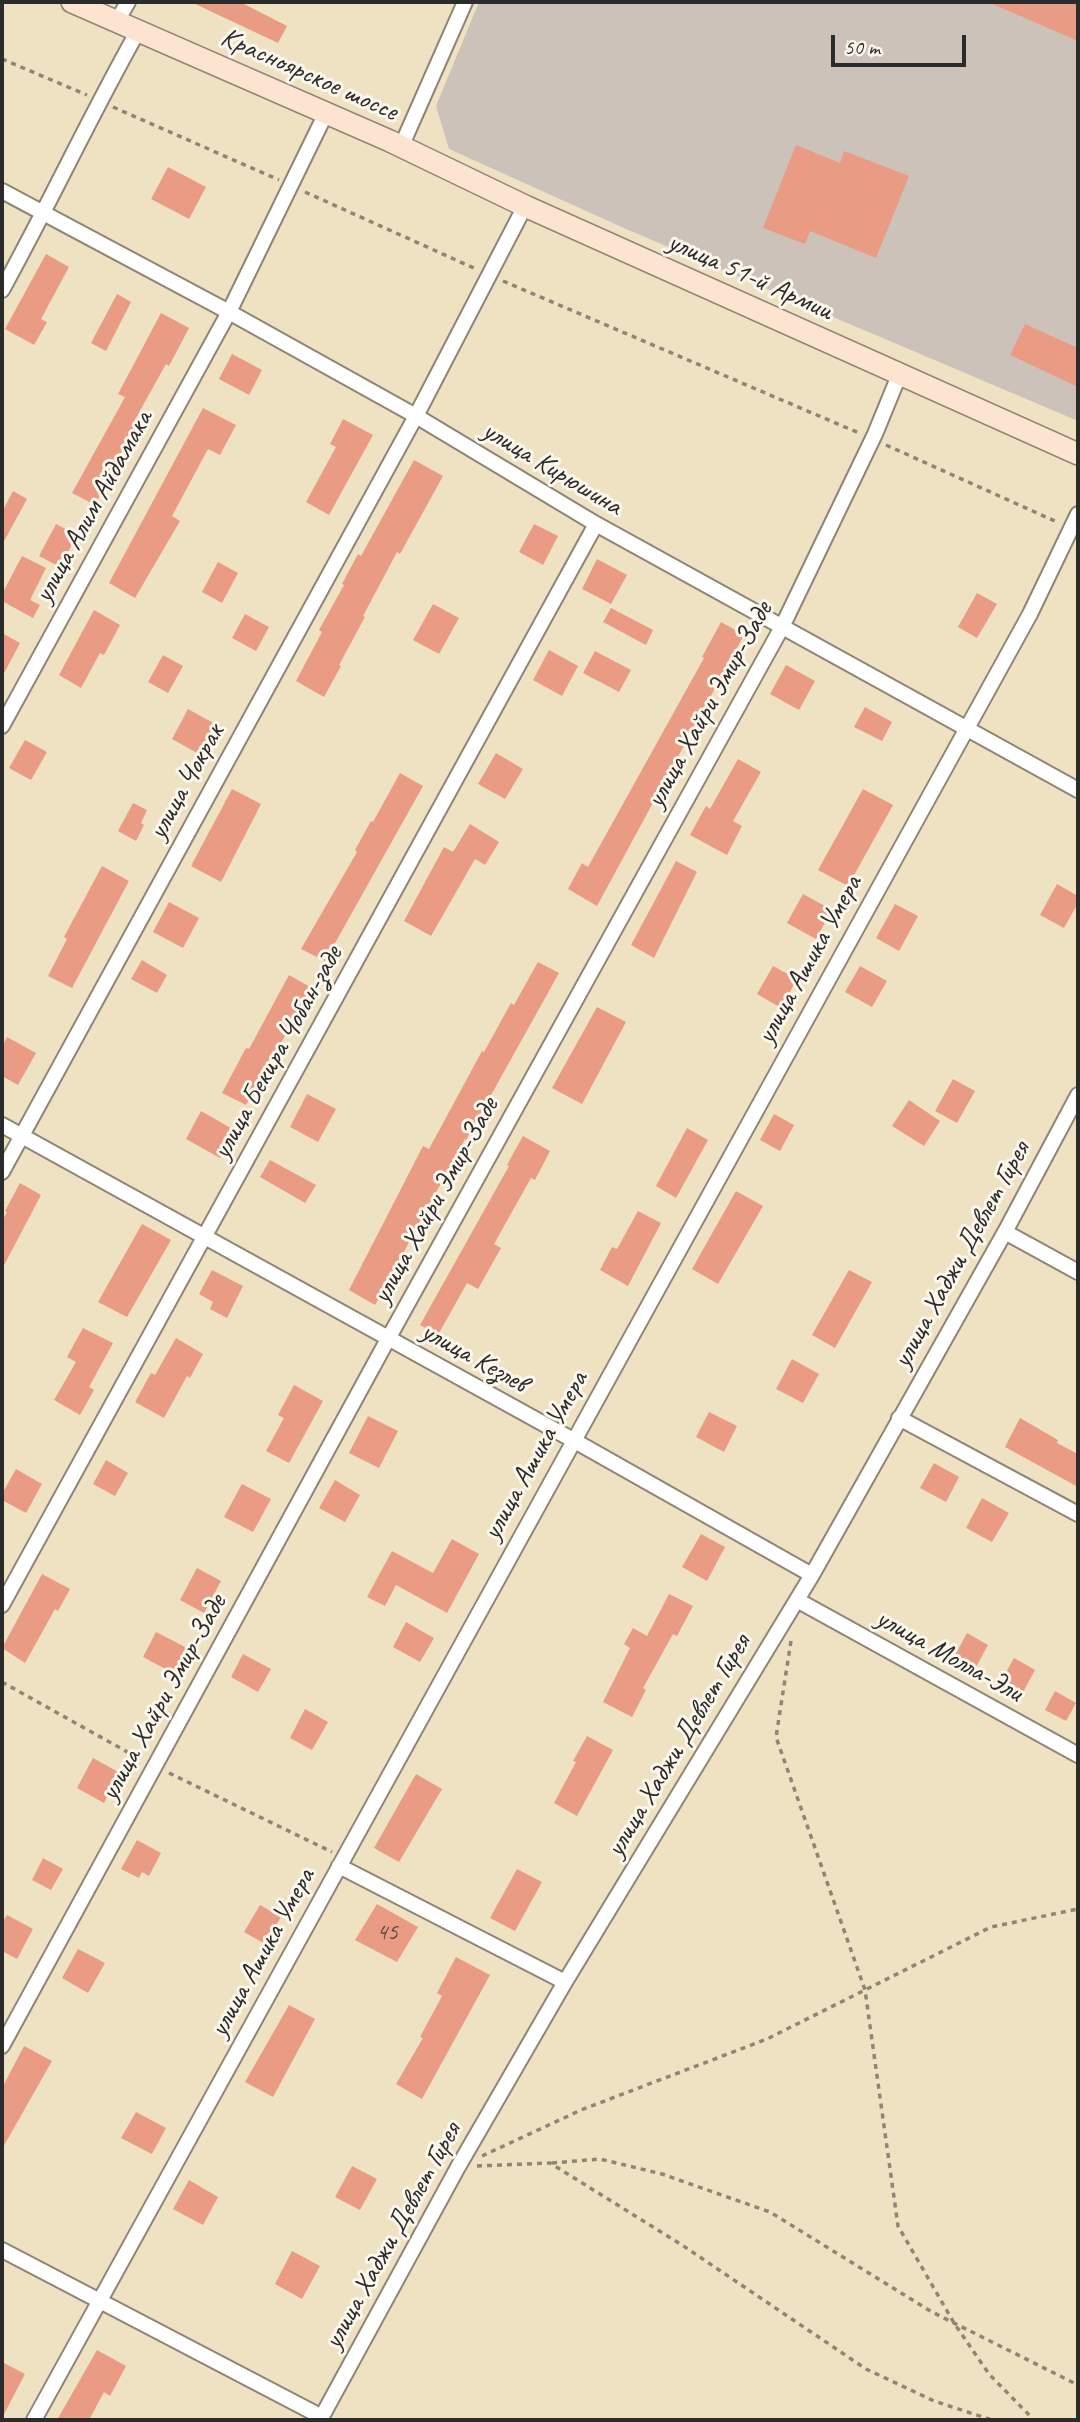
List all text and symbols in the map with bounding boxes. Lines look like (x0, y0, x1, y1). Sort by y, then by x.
street label: Красноярское шоссе (215, 21, 403, 129)
scale bar (835, 21, 970, 65)
text: 50 m (844, 34, 880, 60)
street label: улица 51-й Армии (662, 226, 838, 328)
street label: улица Алим Айдамака (27, 405, 161, 609)
street label: улица Кирюшина (476, 414, 628, 524)
street label: улица Хайри Эмир-Заде (639, 596, 781, 814)
street label: улица Чокрак (142, 718, 232, 846)
street label: улица Ашика Умера (750, 870, 870, 1050)
street label: улица Бекира Чобан-заде (206, 941, 350, 1165)
street label: улица Хайри Эмир-Заде (365, 1092, 507, 1310)
street label: улица Хаджи Девлет Гирея (886, 1136, 1038, 1374)
street label: улица Кезлев (415, 1315, 533, 1401)
street label: улица Ашика Умера (476, 1366, 596, 1546)
street label: улица Хайри Эмир-Заде (93, 1589, 235, 1807)
street label: улица Молла-Эли (870, 1602, 1028, 1710)
street label: улица Хаджи Девлет Гирея (599, 1629, 759, 1863)
street label: улица Ашика Умера (203, 1863, 323, 2043)
house number: 45 (376, 1919, 398, 1947)
street label: улица Хаджи Девлет Гирея (317, 2117, 469, 2355)

